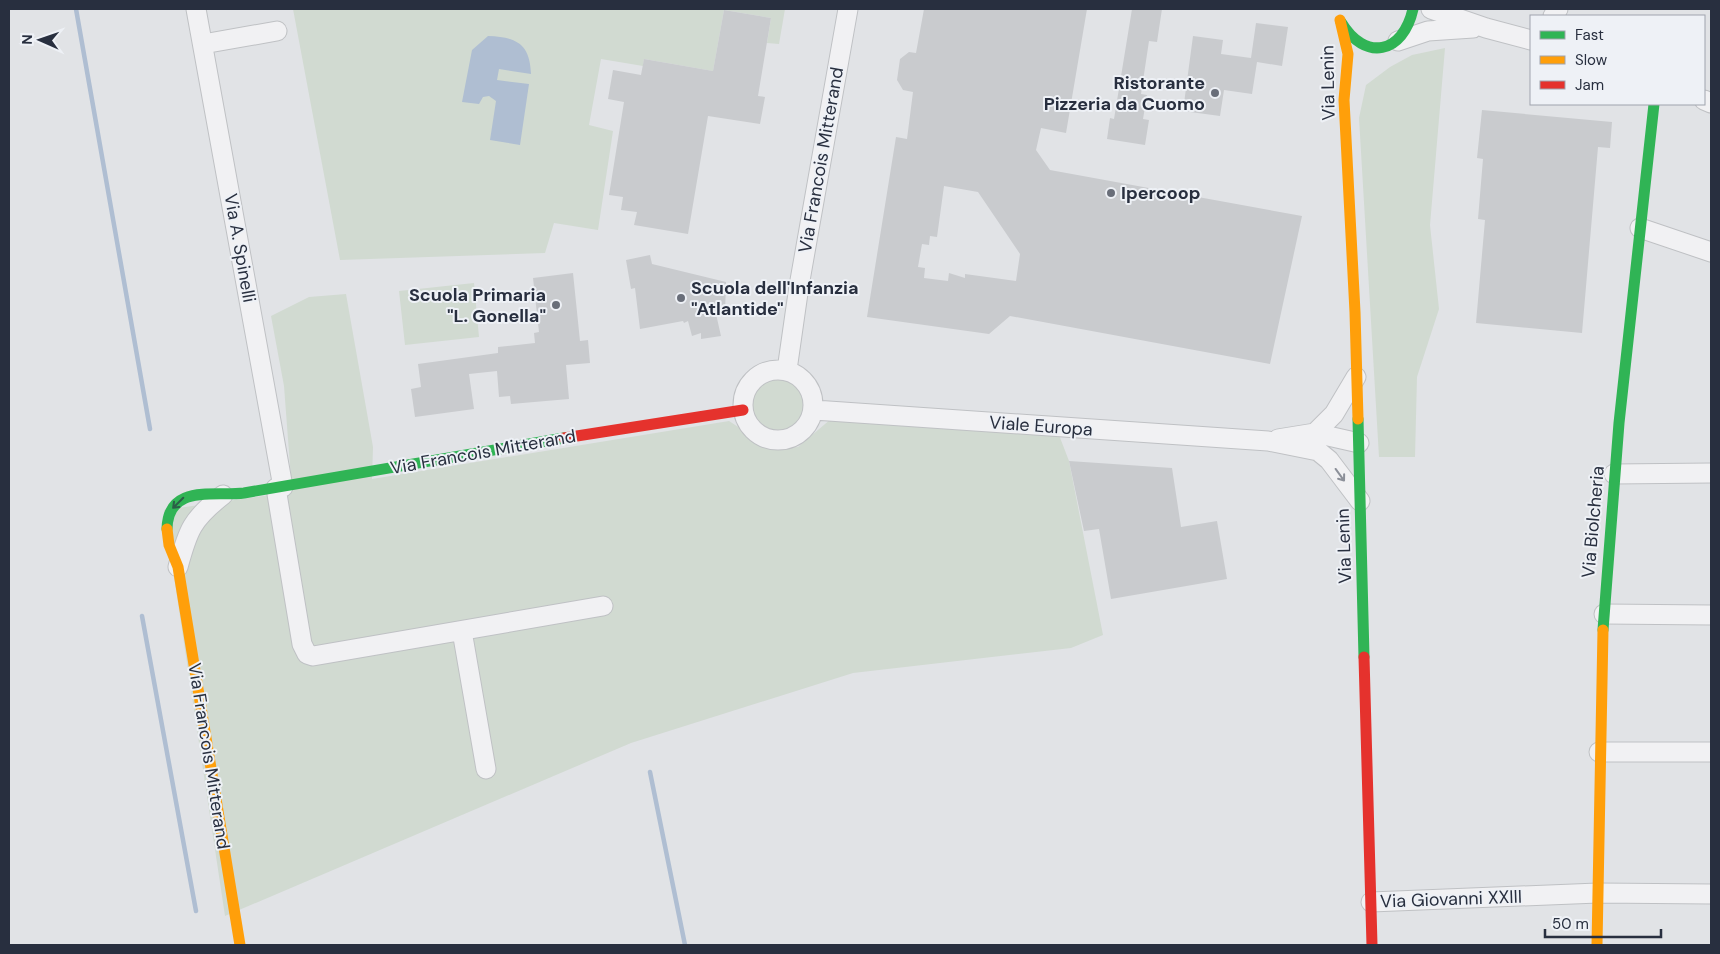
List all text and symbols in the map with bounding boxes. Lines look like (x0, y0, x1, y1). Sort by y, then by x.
north arrow (15, 15, 65, 65)
legend (1530, 15, 1705, 105)
text: Fast (1575, 25, 1604, 45)
text: N (18, 34, 36, 45)
street label: Via Lenin (1315, 45, 1341, 121)
text: Slow (1575, 50, 1608, 70)
street label: Via Francois Mitterand (793, 65, 849, 255)
place label: Ristorante Pizzeria da Cuomo (1044, 71, 1205, 116)
text: Jam (1575, 75, 1604, 95)
marker: Ristorante Pizzeria da Cuomo (1209, 87, 1221, 99)
place label: Ipercoop (1121, 181, 1200, 205)
marker: Ipercoop (1105, 187, 1117, 199)
street label: Via A. Spinelli (219, 192, 261, 304)
place label: Scuola dell'Infanzia "Atlantide" (691, 276, 859, 321)
place label: Scuola Primaria "L. Gonella" (409, 283, 546, 328)
marker: Scuola dell'Infanzia "Atlantide" (675, 292, 687, 304)
marker: Scuola Primaria "L. Gonella" (550, 299, 562, 311)
street label: Viale Europa (988, 410, 1094, 442)
street label: Via Francois Mitterand (388, 424, 578, 480)
street label: Via Biolcheria (1576, 465, 1610, 579)
one-way arrow (1334, 468, 1345, 482)
one-way arrow (172, 497, 184, 509)
street label: Via Lenin (1331, 508, 1357, 584)
street label: Via Francois Mitterand (182, 661, 236, 851)
street label: Via Giovanni XXIII (1380, 885, 1522, 913)
scale bar (1545, 906, 1661, 938)
text: 50 m (1552, 914, 1589, 934)

